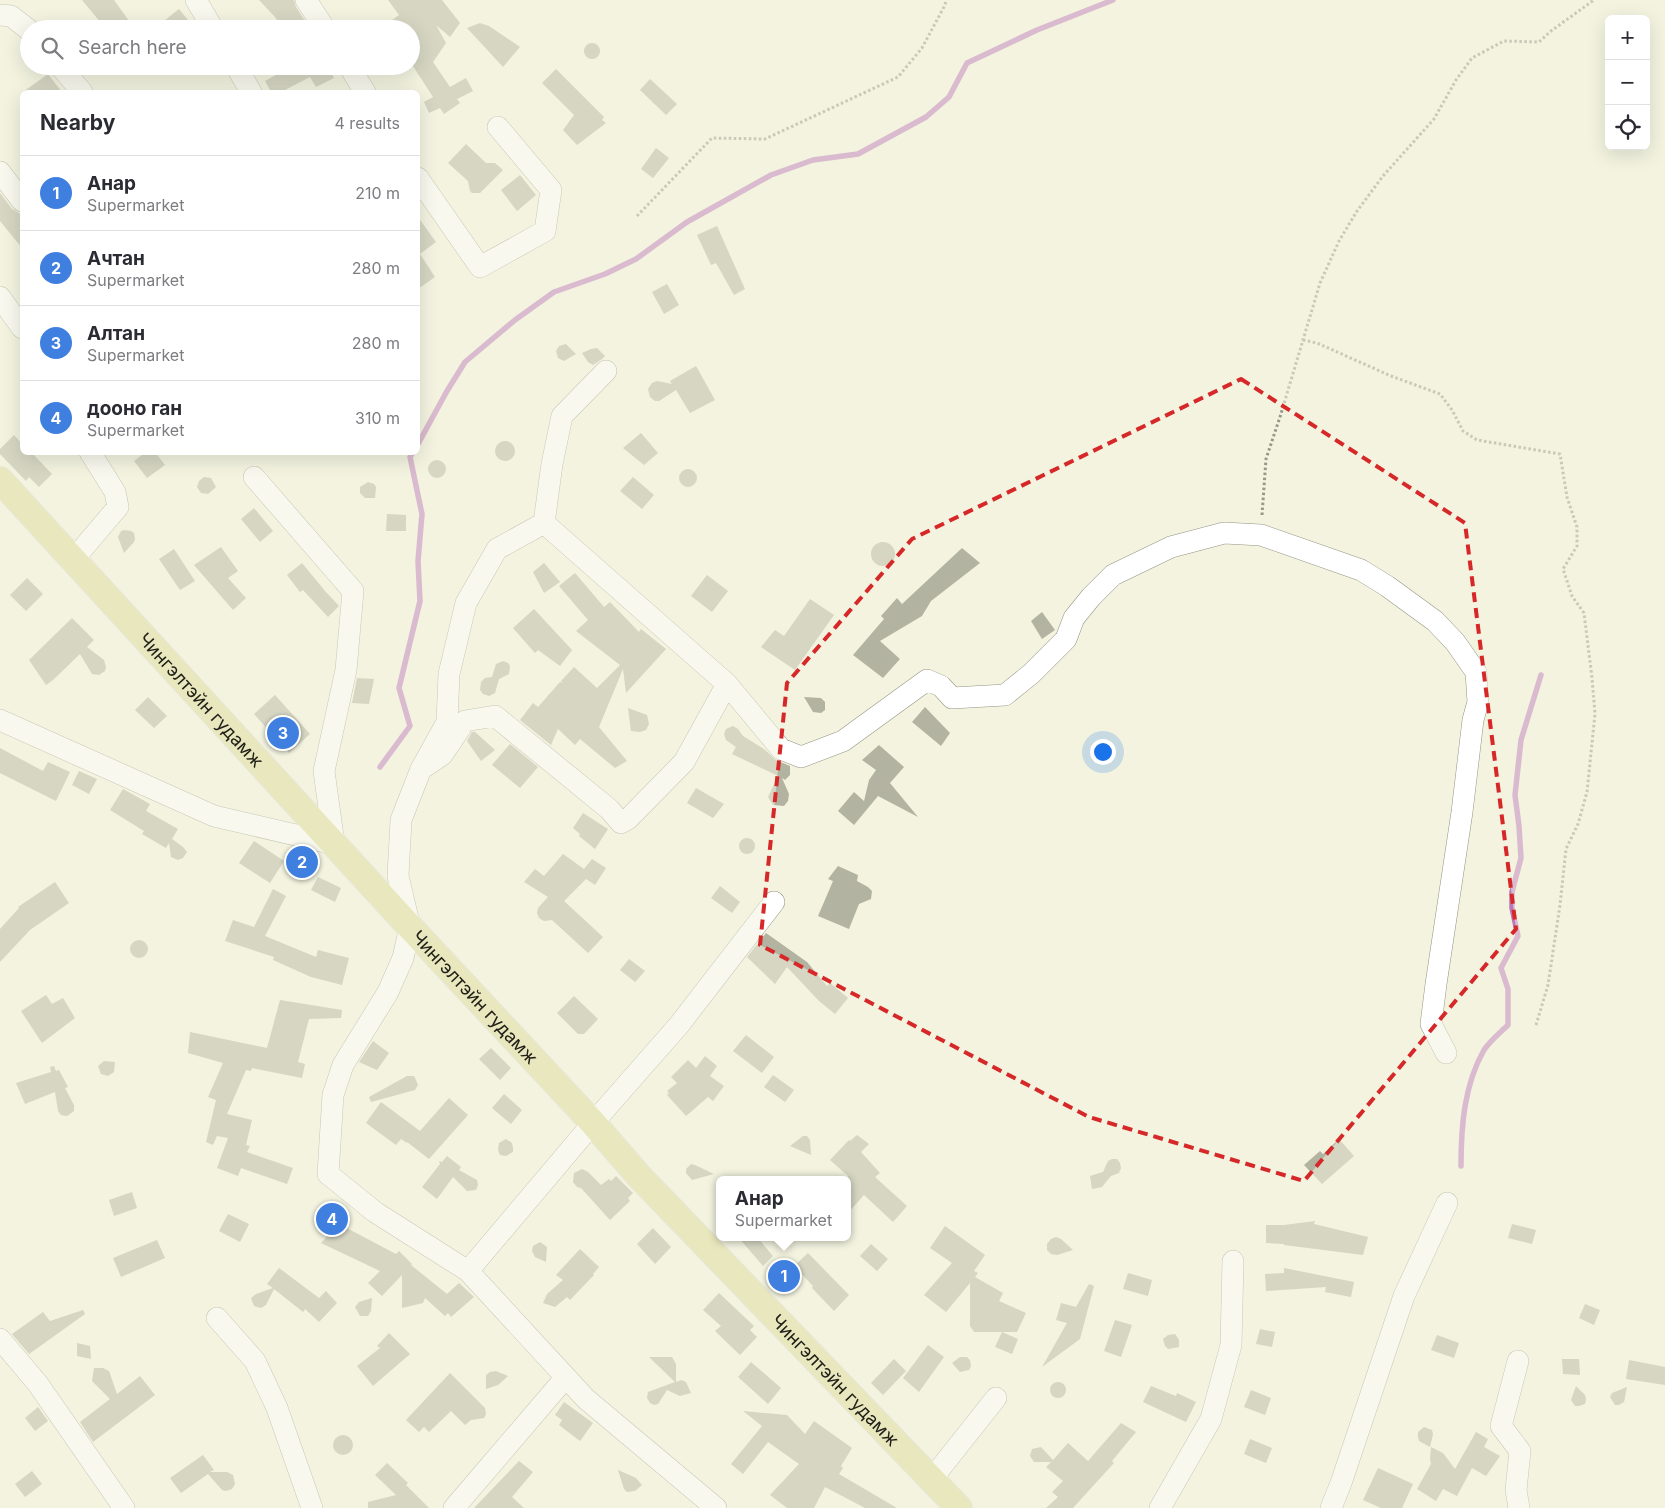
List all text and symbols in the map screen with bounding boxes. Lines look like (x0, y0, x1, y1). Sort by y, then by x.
map controls (1605, 15, 1650, 150)
button: + (1605, 15, 1650, 60)
search box (20, 20, 420, 75)
icon: search (38, 34, 66, 62)
text: Search here (78, 36, 187, 59)
button: − (1605, 60, 1650, 105)
button: locate (1605, 105, 1650, 150)
text: Nearby (40, 110, 115, 135)
text: 4 results (335, 113, 400, 133)
text: Анар (87, 172, 136, 195)
text: 1 (53, 183, 59, 203)
text: 210 m (355, 183, 400, 203)
text: Supermarket (87, 195, 184, 215)
text: Ачтан (87, 247, 145, 270)
text: 2 (51, 258, 61, 278)
text: 280 m (352, 258, 400, 278)
text: Supermarket (87, 270, 184, 290)
text: Алтан (87, 322, 145, 345)
text: 3 (51, 333, 61, 353)
text: 280 m (352, 333, 400, 353)
text: Supermarket (87, 345, 184, 365)
text: дооно ган (87, 397, 182, 420)
text: 4 (51, 408, 61, 428)
text: 310 m (355, 408, 400, 428)
text: Supermarket (87, 420, 184, 440)
street label: Чингэлтэйн гудамж (135, 628, 268, 771)
pin: 3 (267, 714, 299, 752)
your location (1090, 739, 1116, 765)
pin: 2 (286, 843, 318, 881)
street label: Чингэлтэйн гудамж (408, 926, 542, 1068)
popup (716, 1176, 851, 1241)
text: Анар (735, 1187, 784, 1210)
pin: 4 (316, 1200, 348, 1238)
text: Supermarket (735, 1210, 832, 1230)
pin: 1 (768, 1257, 800, 1295)
street label: Чингэлтэйн гудамж (767, 1310, 904, 1450)

